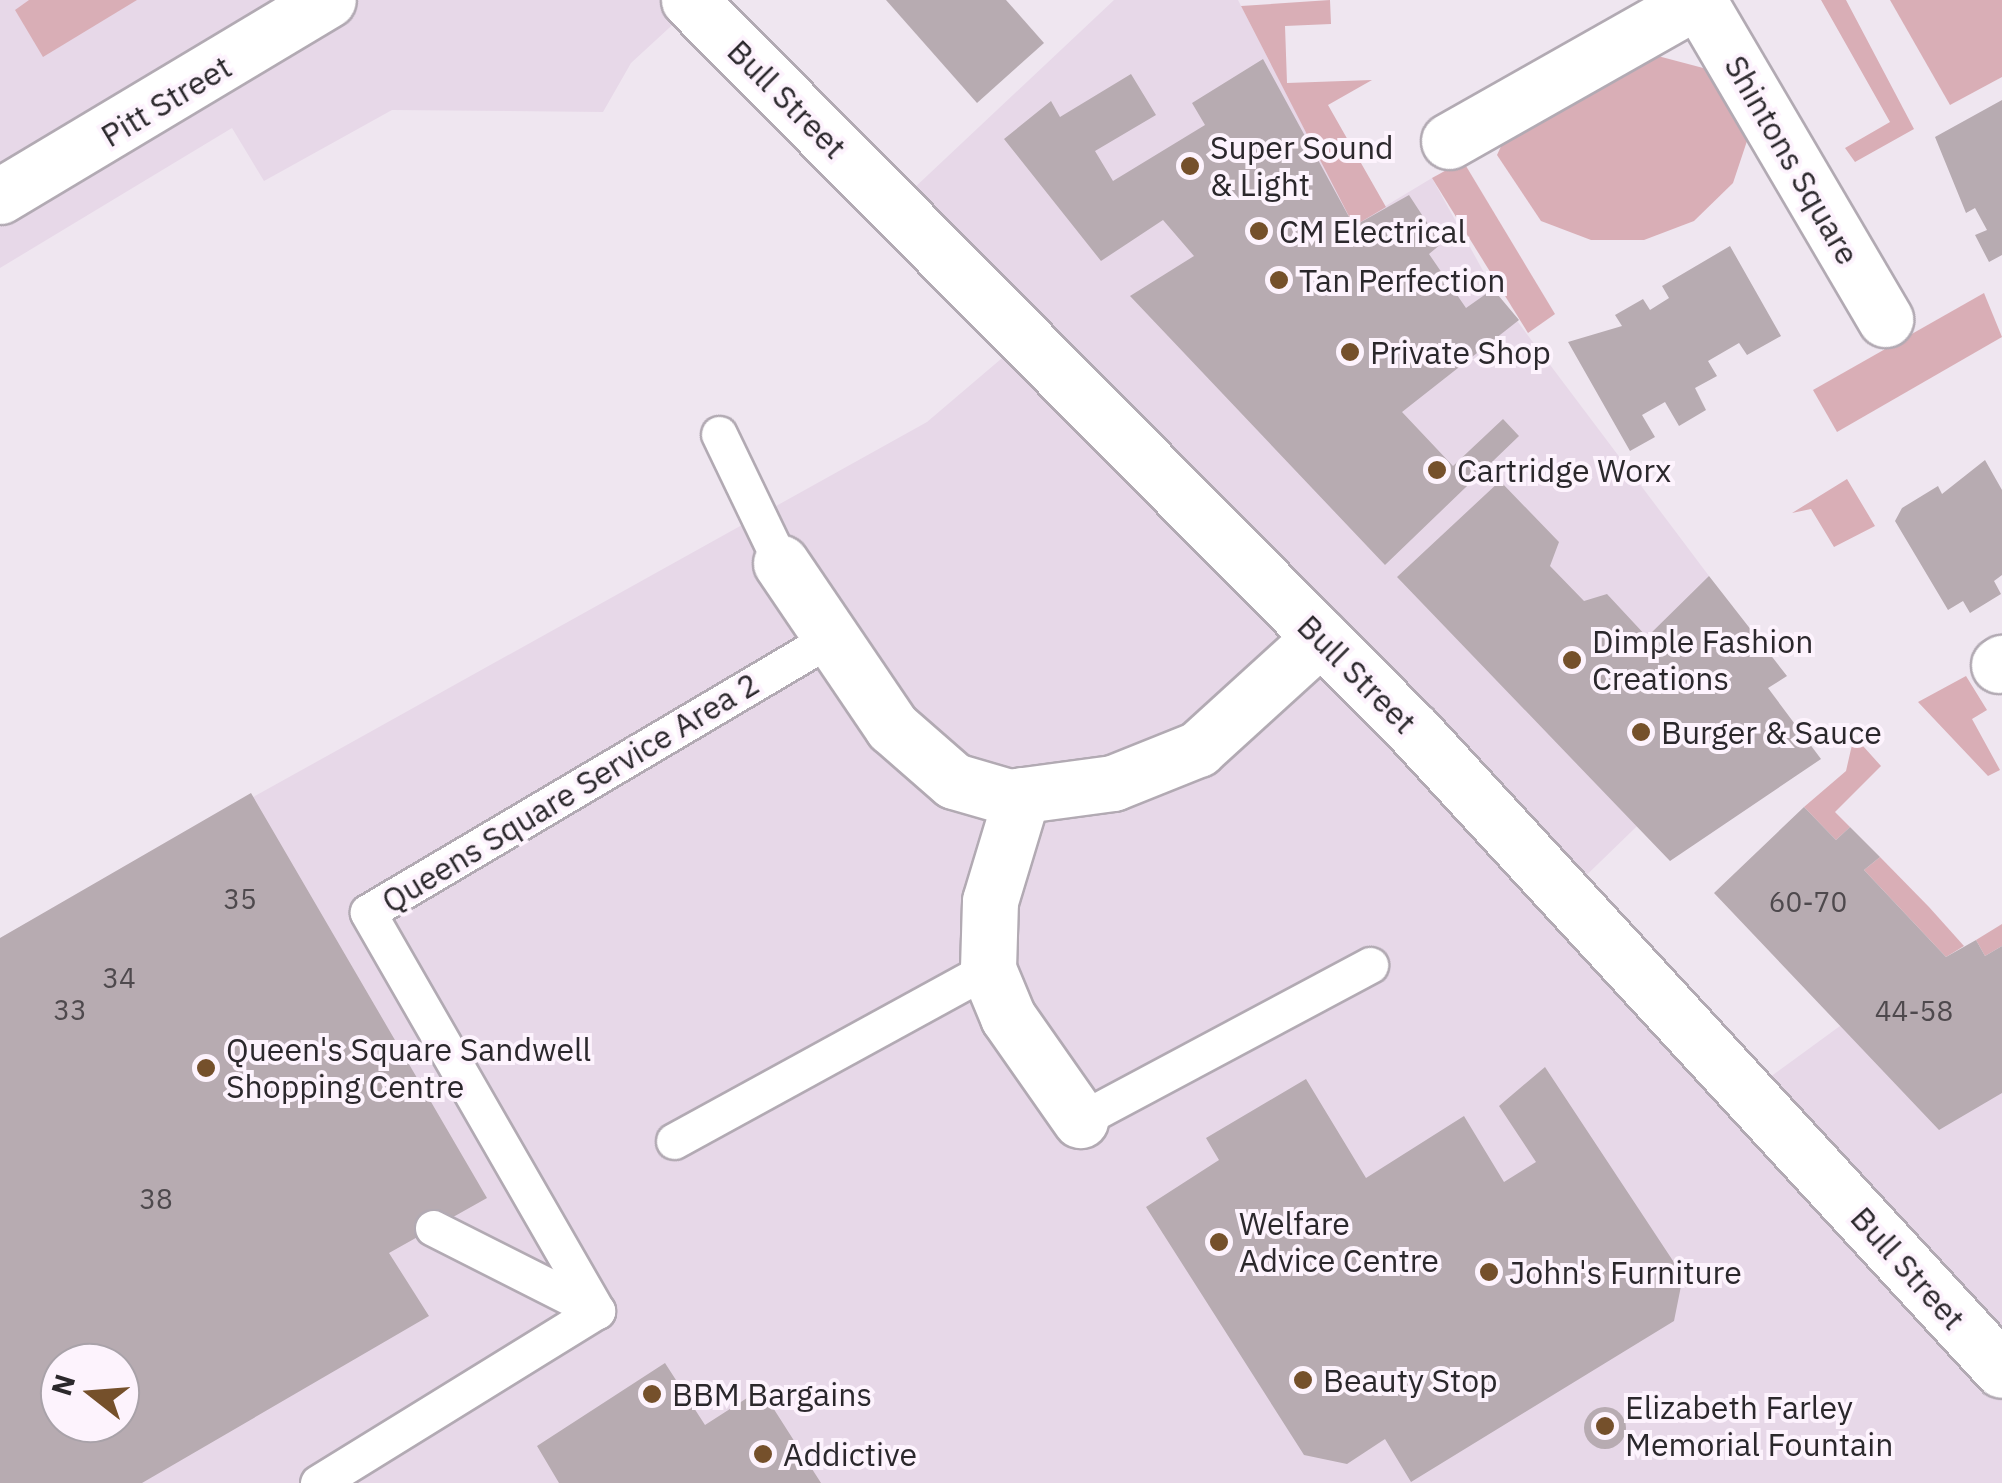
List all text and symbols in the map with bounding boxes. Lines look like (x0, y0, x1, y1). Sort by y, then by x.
street label: Bull Street (720, 32, 854, 166)
street label: Pitt Street (94, 47, 238, 155)
street label: Shintons Square (1717, 49, 1867, 271)
place label: Super Sound & Light (1210, 129, 1394, 204)
marker: Super Sound & Light (1179, 155, 1201, 177)
place label: CM Electrical (1279, 212, 1466, 250)
marker: CM Electrical (1248, 220, 1270, 242)
place label: Tan Perfection (1299, 261, 1505, 299)
marker: Tan Perfection (1268, 269, 1290, 291)
place label: Private Shop (1370, 333, 1551, 371)
marker: Private Shop (1339, 341, 1361, 363)
place label: Cartridge Worx (1457, 451, 1671, 489)
marker: Cartridge Worx (1426, 459, 1448, 481)
street label: Bull Street (1290, 607, 1424, 741)
place label: Dimple Fashion Creations (1592, 623, 1813, 698)
marker: Dimple Fashion Creations (1561, 649, 1583, 671)
street label: Queens Square Service Area 2 (375, 664, 765, 920)
place label: Burger & Sauce (1661, 713, 1882, 751)
marker: Burger & Sauce (1630, 721, 1652, 743)
house number: 35 (223, 882, 257, 916)
house number: 60-70 (1769, 885, 1847, 919)
house number: 34 (102, 961, 136, 995)
house number: 33 (53, 993, 87, 1027)
house number: 44-58 (1875, 994, 1953, 1028)
place label: Queen's Square Sandwell Shopping Centre (226, 1031, 591, 1106)
marker: Queen's Square Sandwell Shopping Centre (195, 1057, 217, 1079)
house number: 38 (139, 1182, 173, 1216)
street label: Bull Street (1843, 1199, 1973, 1337)
place label: Welfare Advice Centre (1239, 1205, 1439, 1280)
marker: Welfare Advice Centre (1208, 1231, 1230, 1253)
place label: John's Furniture (1509, 1253, 1742, 1291)
marker: John's Furniture (1478, 1261, 1500, 1283)
north arrow (40, 1343, 140, 1443)
place label: Beauty Stop (1323, 1361, 1498, 1399)
marker: Beauty Stop (1292, 1369, 1314, 1391)
text: N (42, 1370, 83, 1400)
place label: BBM Bargains (672, 1375, 872, 1413)
marker: BBM Bargains (641, 1383, 663, 1405)
place label: Elizabeth Farley Memorial Fountain (1625, 1389, 1893, 1464)
marker: Elizabeth Farley Memorial Fountain (1594, 1415, 1616, 1437)
place label: Addictive (783, 1435, 917, 1473)
marker: Addictive (752, 1443, 774, 1465)

